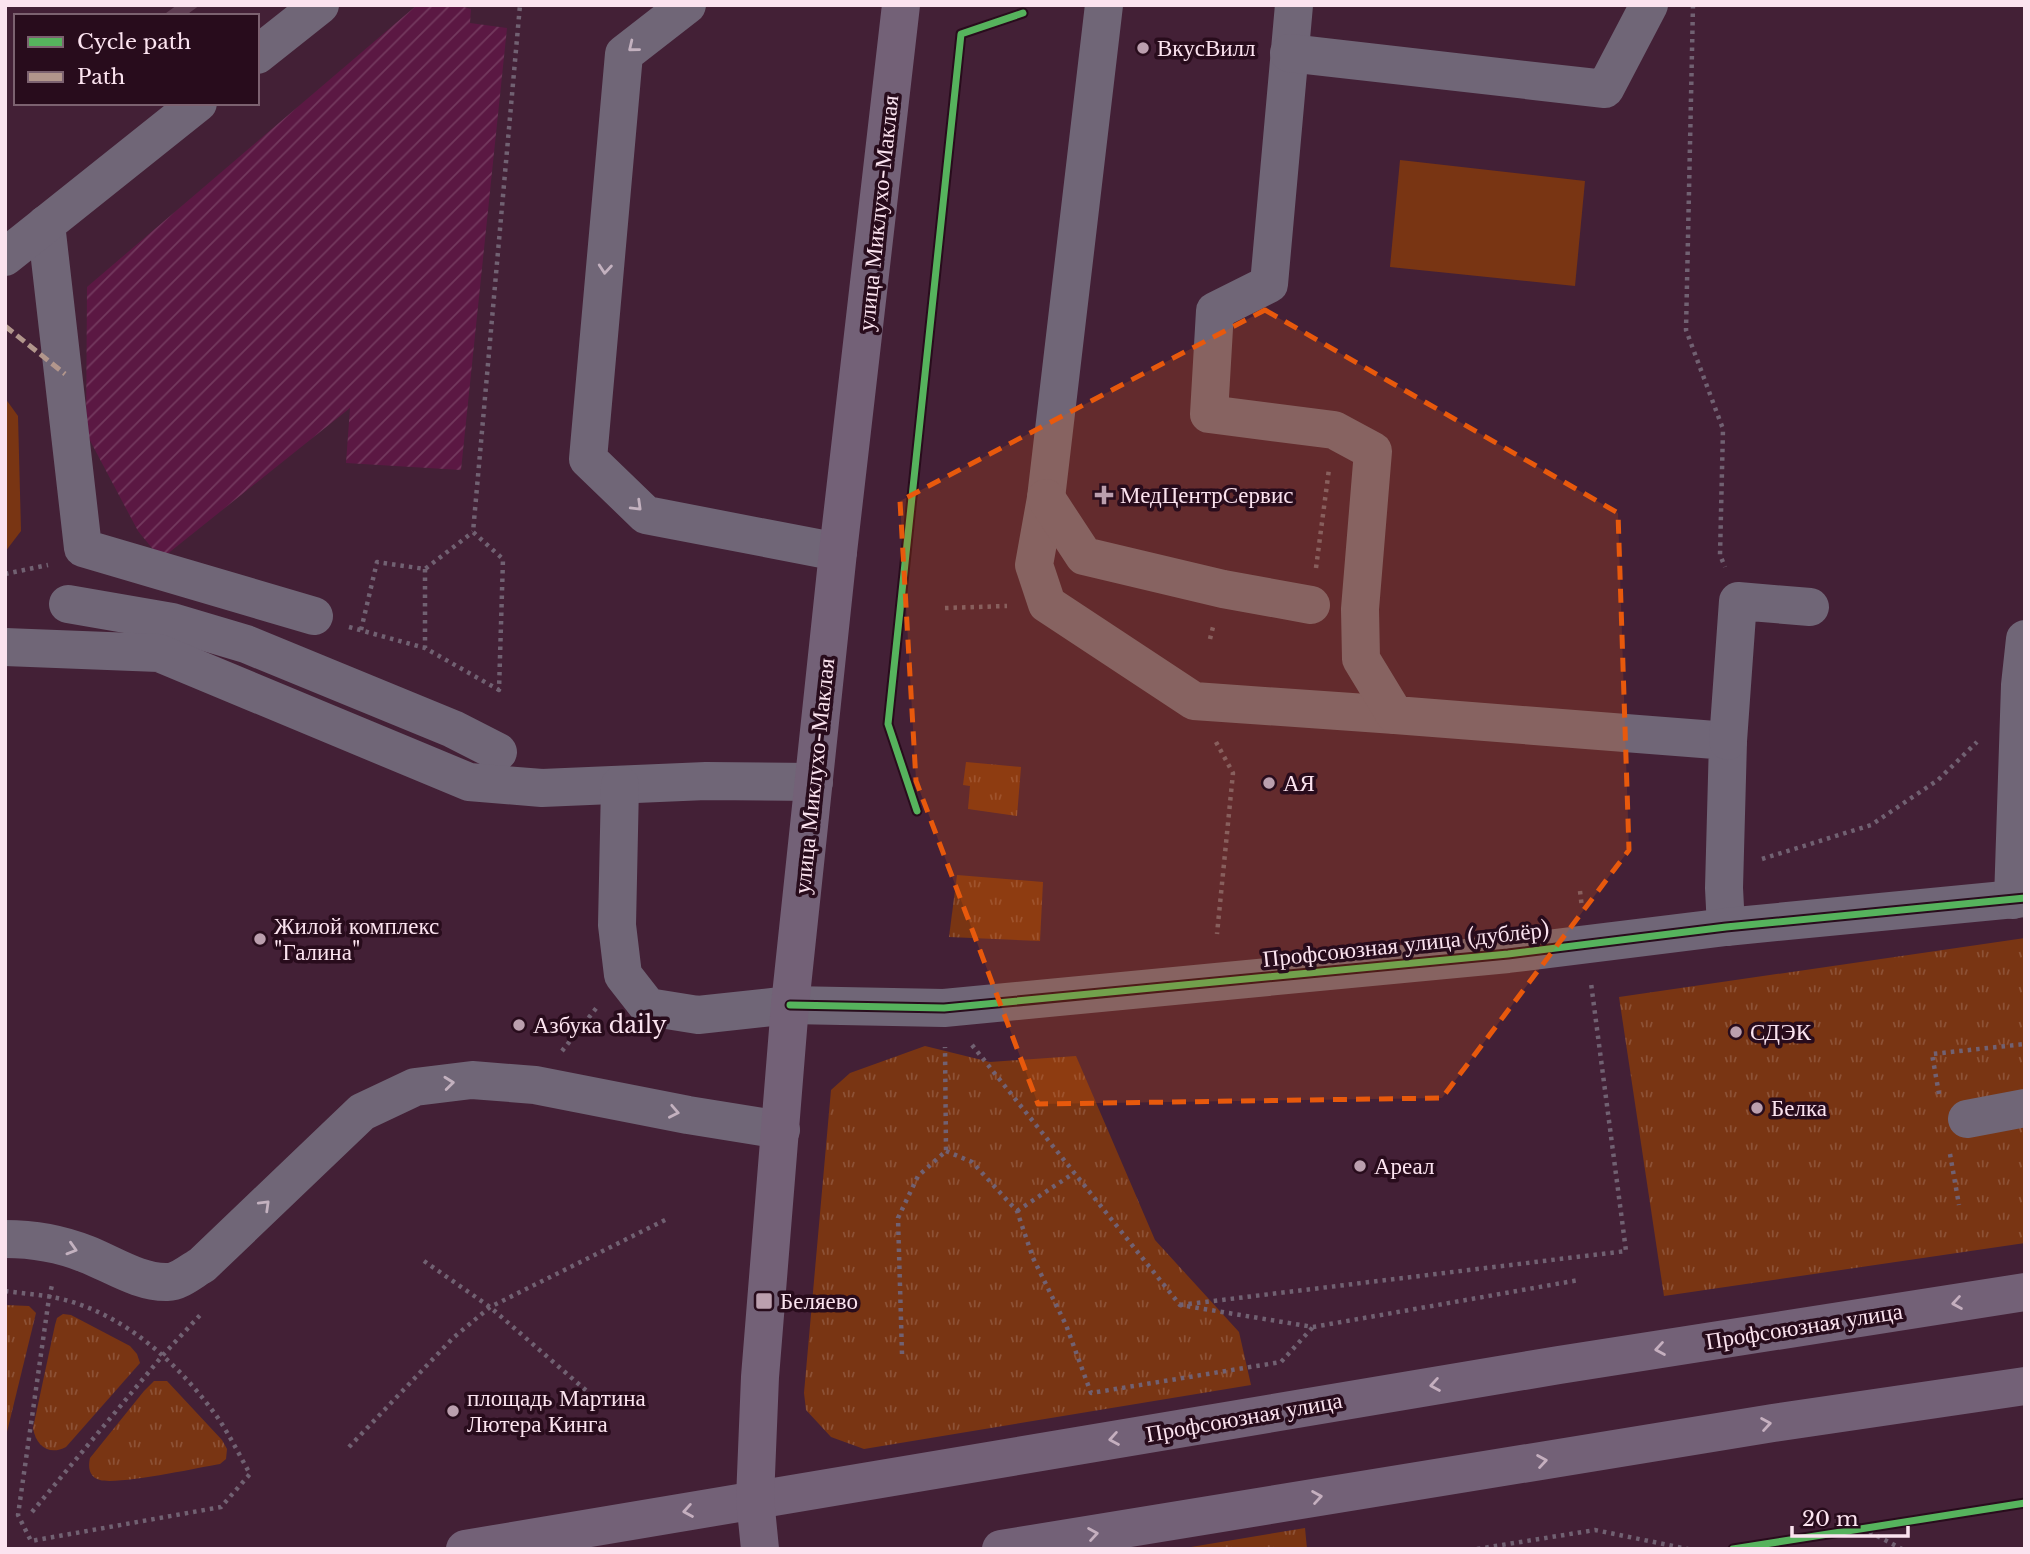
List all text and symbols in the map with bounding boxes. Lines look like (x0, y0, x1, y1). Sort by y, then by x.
legend (14, 14, 259, 105)
text: Cycle path (77, 29, 191, 55)
place label: ВкусВилл (1157, 34, 1256, 62)
one-way arrow (628, 39, 641, 51)
marker: ВкусВилл (1135, 40, 1151, 56)
text: Path (77, 64, 125, 90)
street label: улица Миклухо-Маклая (852, 93, 904, 332)
one-way arrow (597, 263, 612, 275)
place label: МедЦентрСервис (1120, 481, 1293, 509)
marker: МедЦентрСервис (1094, 485, 1114, 505)
one-way arrow (629, 498, 642, 511)
street label: улица Миклухо-Маклая (788, 656, 840, 895)
place label: АЯ (1283, 769, 1315, 797)
marker: АЯ (1261, 775, 1277, 791)
place label: Жилой комплекс "Галина" (274, 912, 439, 966)
street label: Профсоюзная улица (дублёр) (1261, 915, 1551, 973)
marker: Жилой комплекс "Галина" (252, 931, 268, 947)
place label: Азбука daily (533, 1011, 667, 1039)
marker: Азбука daily (511, 1017, 527, 1033)
place label: СДЭК (1750, 1018, 1812, 1046)
marker: СДЭК (1728, 1024, 1744, 1040)
one-way arrow (444, 1076, 455, 1091)
place label: Белка (1771, 1094, 1827, 1122)
marker: Белка (1749, 1100, 1765, 1116)
one-way arrow (668, 1104, 680, 1119)
place label: Ареал (1374, 1152, 1435, 1180)
marker: Ареал (1352, 1158, 1368, 1174)
one-way arrow (257, 1200, 270, 1213)
one-way arrow (66, 1241, 78, 1256)
place label: Беляево (780, 1287, 858, 1315)
marker: Беляево (754, 1291, 774, 1311)
one-way arrow (1951, 1295, 1963, 1310)
street label: Профсоюзная улица (1704, 1297, 1904, 1355)
one-way arrow (1654, 1341, 1666, 1356)
one-way arrow (1429, 1377, 1441, 1392)
place label: площадь Мартина Лютера Кинга (467, 1384, 646, 1438)
street label: Профсоюзная улица (1144, 1386, 1344, 1448)
marker: площадь Мартина Лютера Кинга (445, 1403, 461, 1419)
one-way arrow (1760, 1417, 1772, 1432)
one-way arrow (1108, 1431, 1120, 1446)
one-way arrow (1536, 1454, 1548, 1469)
one-way arrow (1311, 1490, 1323, 1505)
scale bar (1792, 1494, 1908, 1538)
one-way arrow (682, 1503, 694, 1518)
text: 20 m (1802, 1506, 1859, 1532)
one-way arrow (1087, 1527, 1099, 1542)

